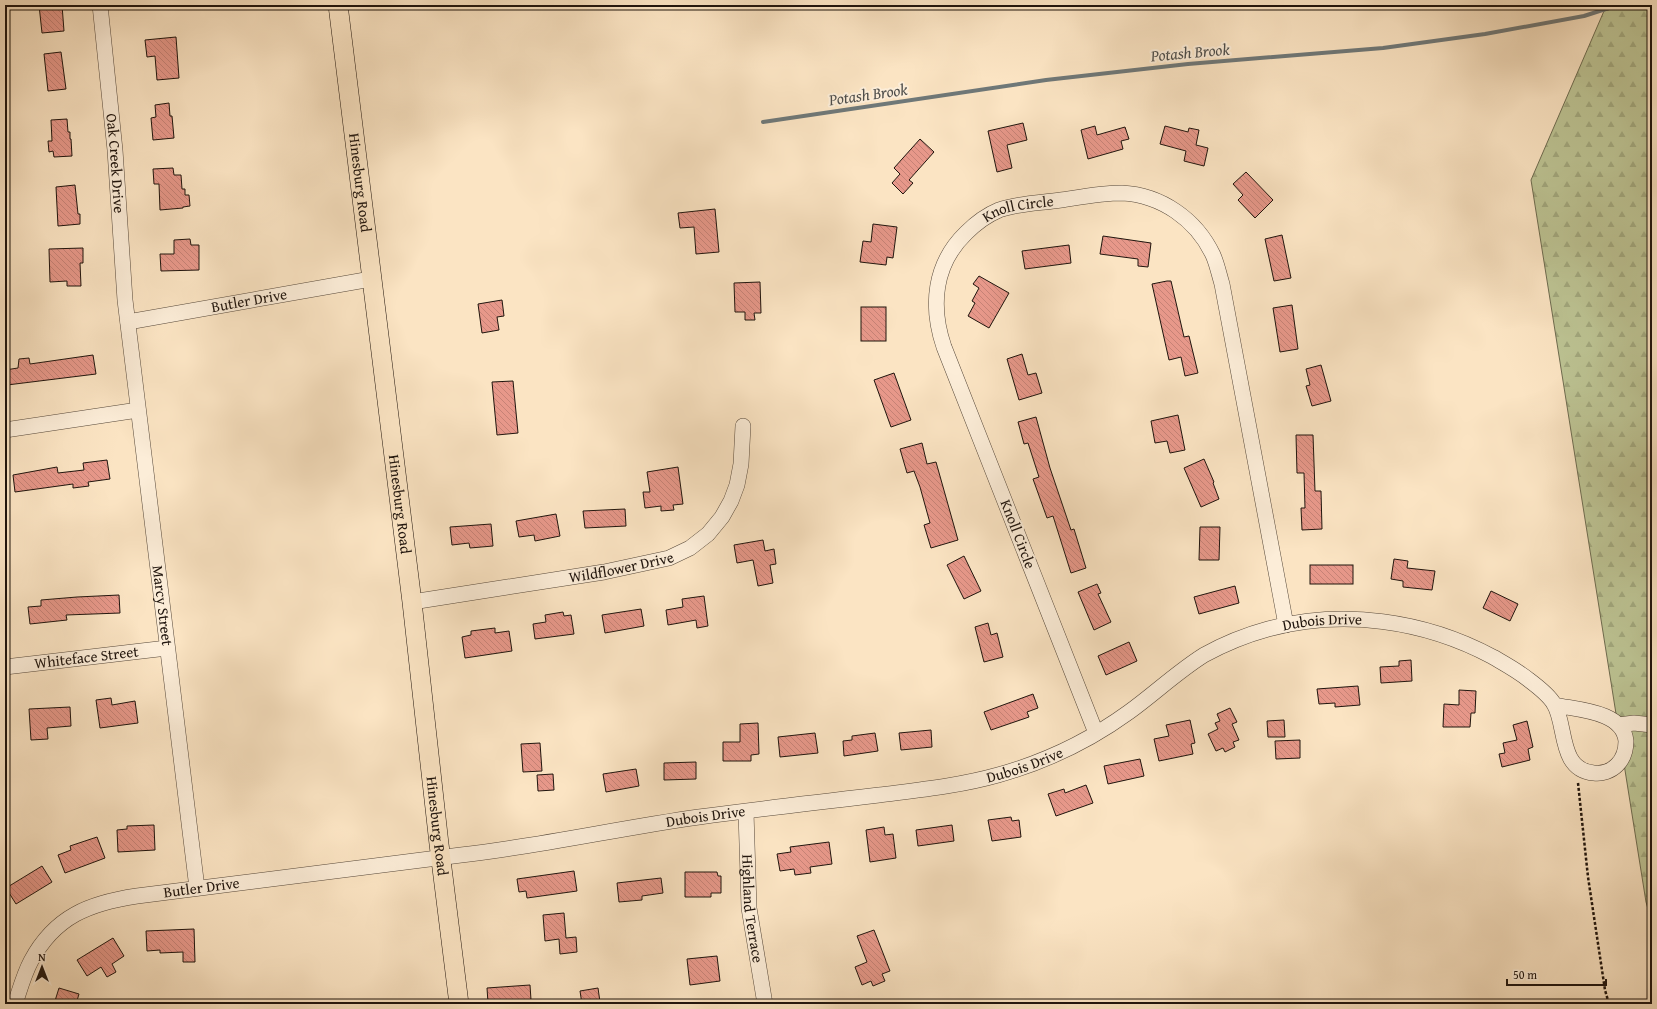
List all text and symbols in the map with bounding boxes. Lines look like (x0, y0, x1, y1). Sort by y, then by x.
water label: Potash Brook (1149, 37, 1231, 67)
water label: Potash Brook (826, 77, 910, 112)
street label: Oak Creek Drive (101, 112, 130, 214)
street label: Hinesburg Road (344, 132, 377, 233)
street label: Knoll Circle (978, 190, 1055, 227)
street label: Butler Drive (210, 283, 288, 317)
street label: Hinesburg Road (384, 453, 417, 555)
street label: Knoll Circle (996, 496, 1041, 572)
street label: Wildflower Drive (567, 546, 677, 587)
street label: Marcy Street (148, 564, 178, 648)
street label: Dubois Drive (1280, 608, 1362, 635)
street label: Whiteface Street (33, 640, 140, 673)
street label: Dubois Drive (984, 741, 1066, 788)
street label: Hinesburg Road (422, 775, 454, 877)
street label: Dubois Drive (664, 800, 746, 832)
street label: Highland Terrace (737, 854, 769, 964)
street label: Butler Drive (162, 872, 241, 902)
north arrow (22, 947, 62, 987)
text: N (38, 949, 46, 965)
scale bar (1507, 961, 1606, 987)
text: 50 m (1513, 966, 1537, 983)

